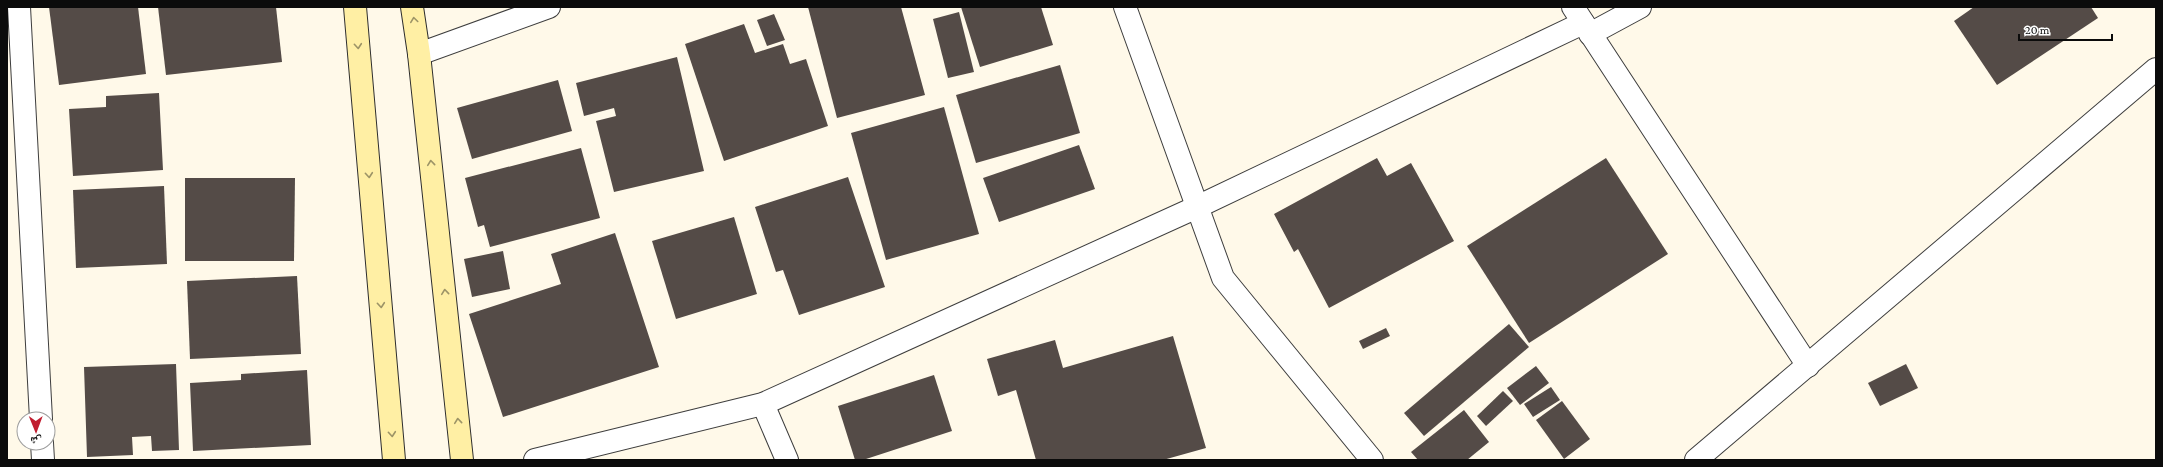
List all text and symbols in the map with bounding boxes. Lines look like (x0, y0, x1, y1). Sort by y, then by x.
scale bar (2019, 16, 2112, 42)
one-way arrow (410, 17, 419, 23)
text: 20 m (2025, 23, 2050, 37)
one-way arrow (353, 43, 362, 49)
one-way arrow (427, 160, 436, 166)
one-way arrow (365, 172, 374, 178)
one-way arrow (440, 289, 449, 295)
one-way arrow (376, 302, 385, 308)
north arrow (16, 411, 56, 451)
one-way arrow (454, 418, 463, 424)
one-way arrow (387, 431, 396, 437)
text: ش (30, 433, 42, 447)

